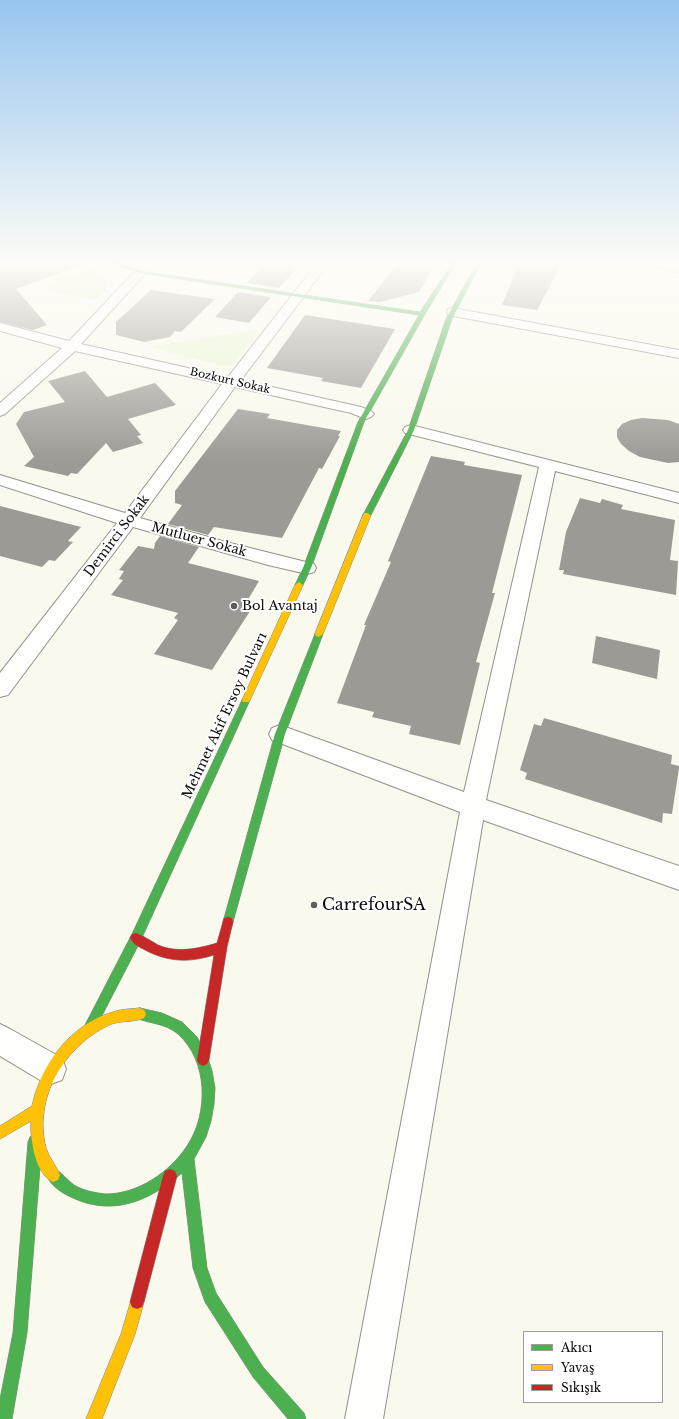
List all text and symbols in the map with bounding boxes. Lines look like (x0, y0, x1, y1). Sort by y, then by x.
street label: Bozkurt Sokak (188, 365, 272, 397)
street label: Demirci Sokak (81, 492, 153, 580)
street label: Mutluer Sokak (150, 520, 248, 560)
place label: Bol Avantaj (242, 598, 318, 614)
marker: Bol Avantaj (229, 601, 239, 611)
street label: Mehmet Akif Ersoy Bulvarı (179, 630, 271, 802)
place label: CarrefourSA (322, 895, 425, 915)
marker: CarrefourSA (309, 900, 319, 910)
legend (523, 1331, 663, 1403)
text: Akıcı (561, 1340, 592, 1355)
text: Yavaş (561, 1360, 594, 1375)
text: Sıkışık (561, 1380, 601, 1395)

